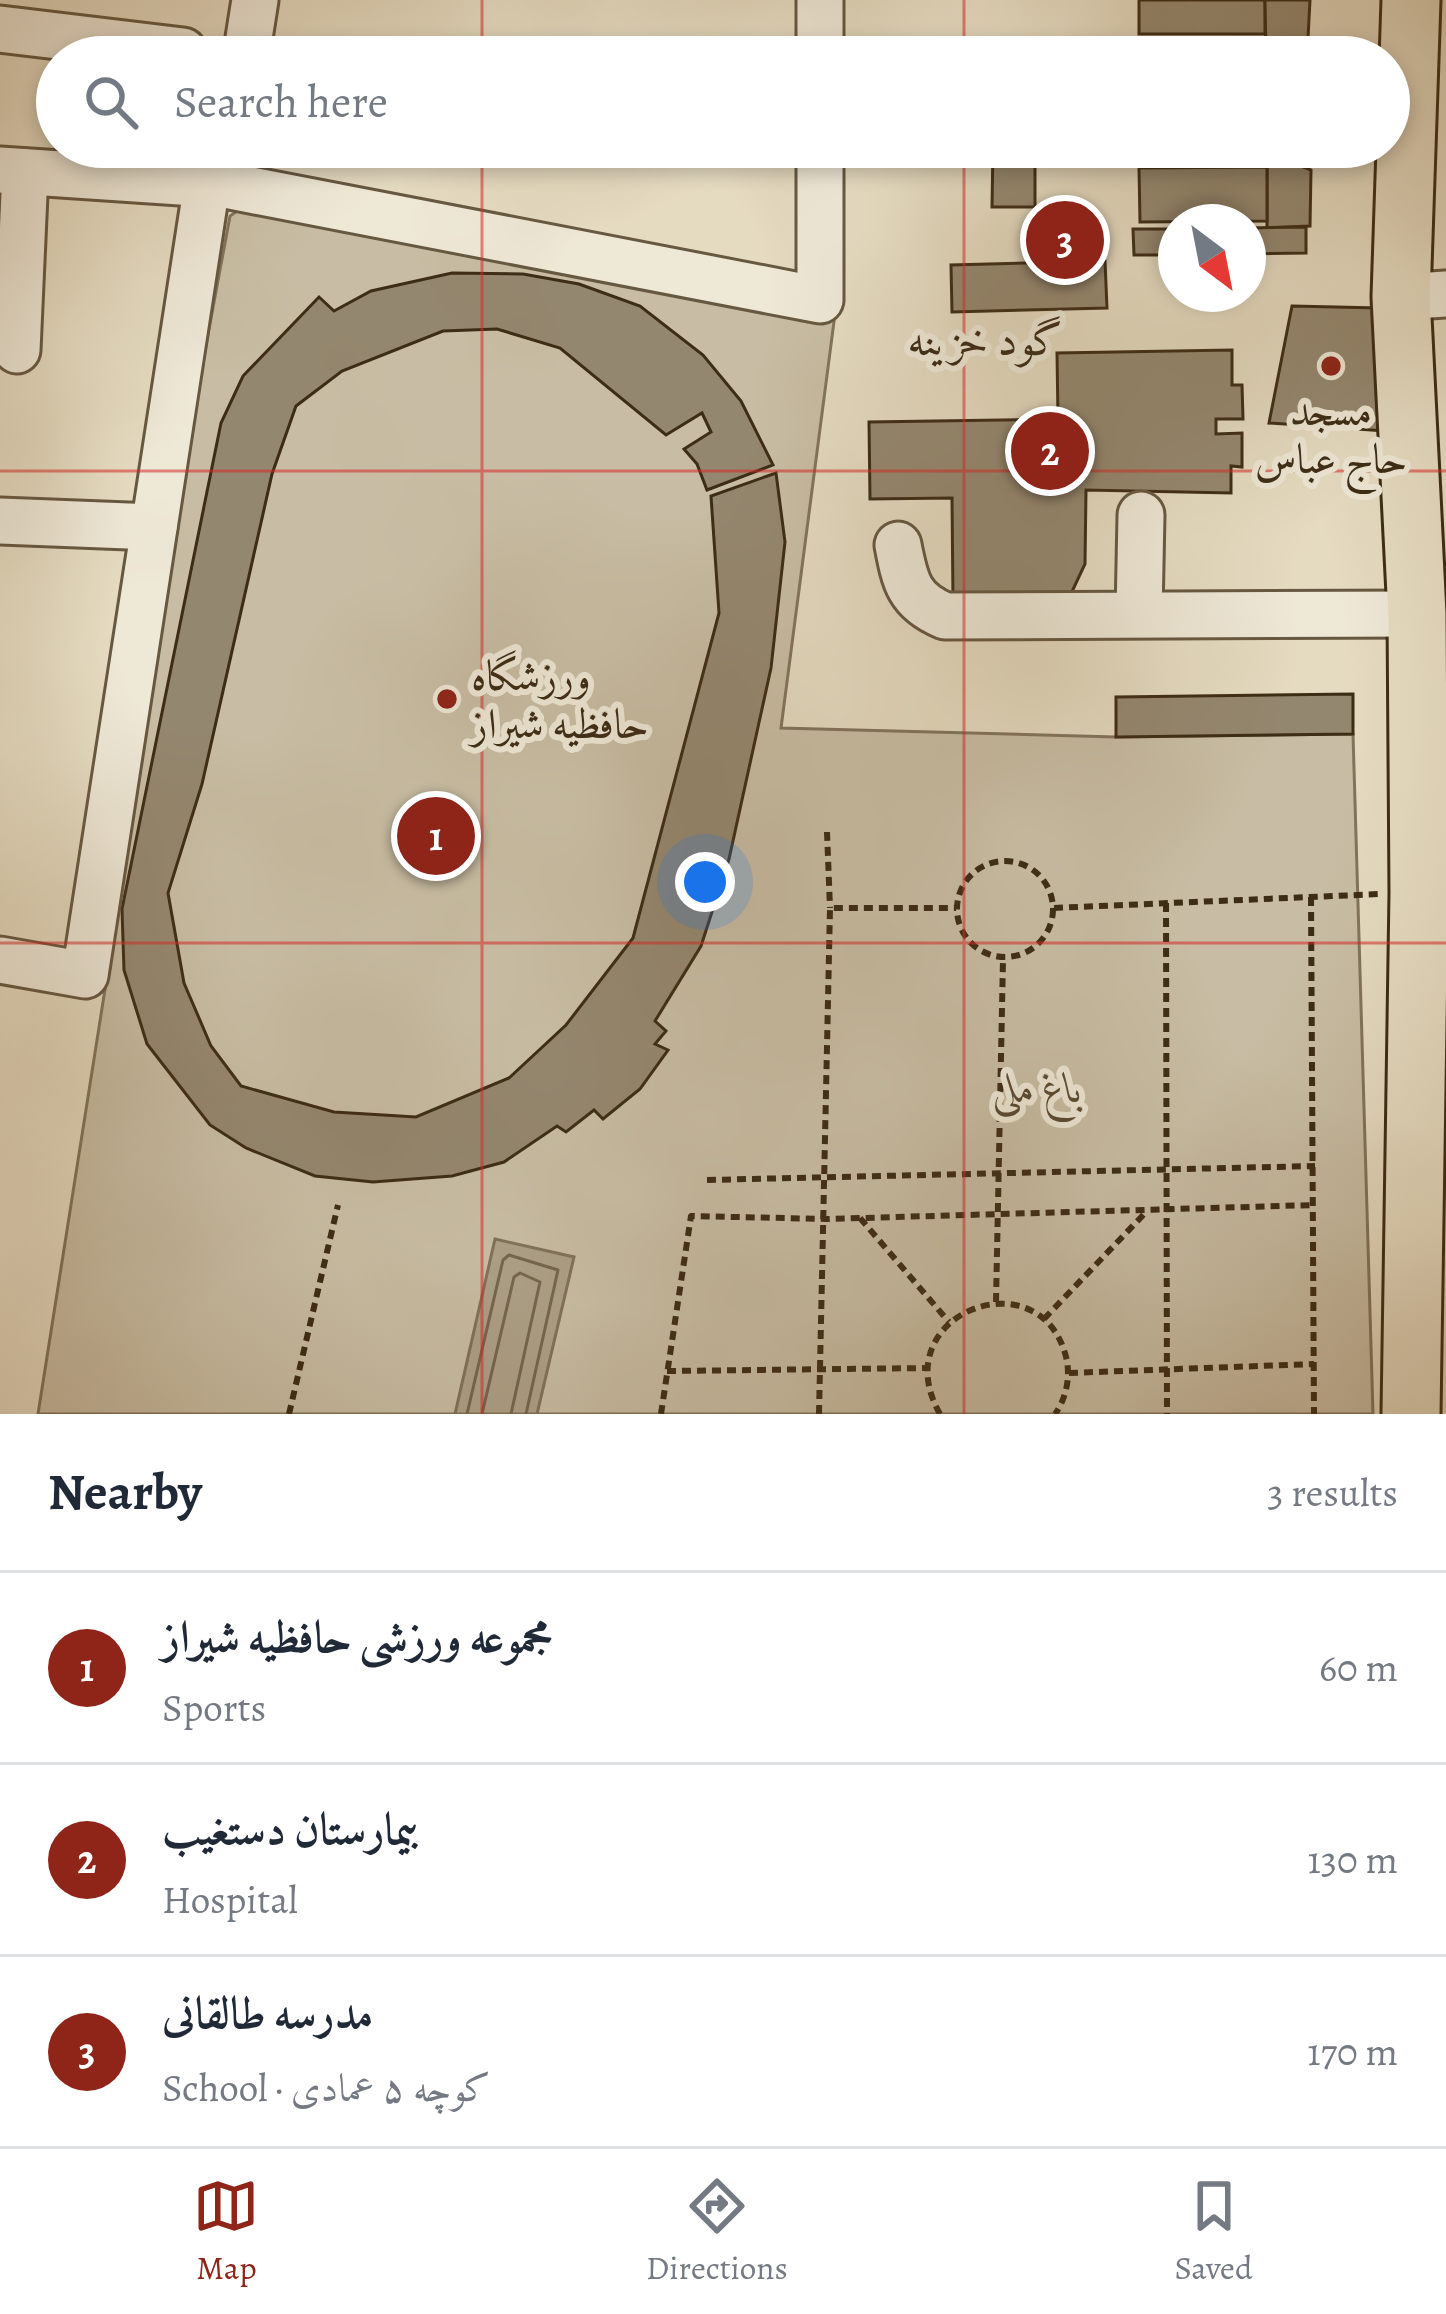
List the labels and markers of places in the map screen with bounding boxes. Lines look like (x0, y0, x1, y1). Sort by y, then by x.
pin: 3 (1026, 195, 1104, 285)
marker: مسجد حاج عباس (1318, 353, 1344, 379)
place label: مسجد حاج عباس (1255, 382, 1407, 495)
pin: 2 (1011, 406, 1089, 496)
place label: ورزشگاه حافظیه شیراز (467, 647, 649, 752)
marker: ورزشگاه حافظیه شیراز (434, 686, 460, 712)
pin: 1 (397, 791, 475, 881)

